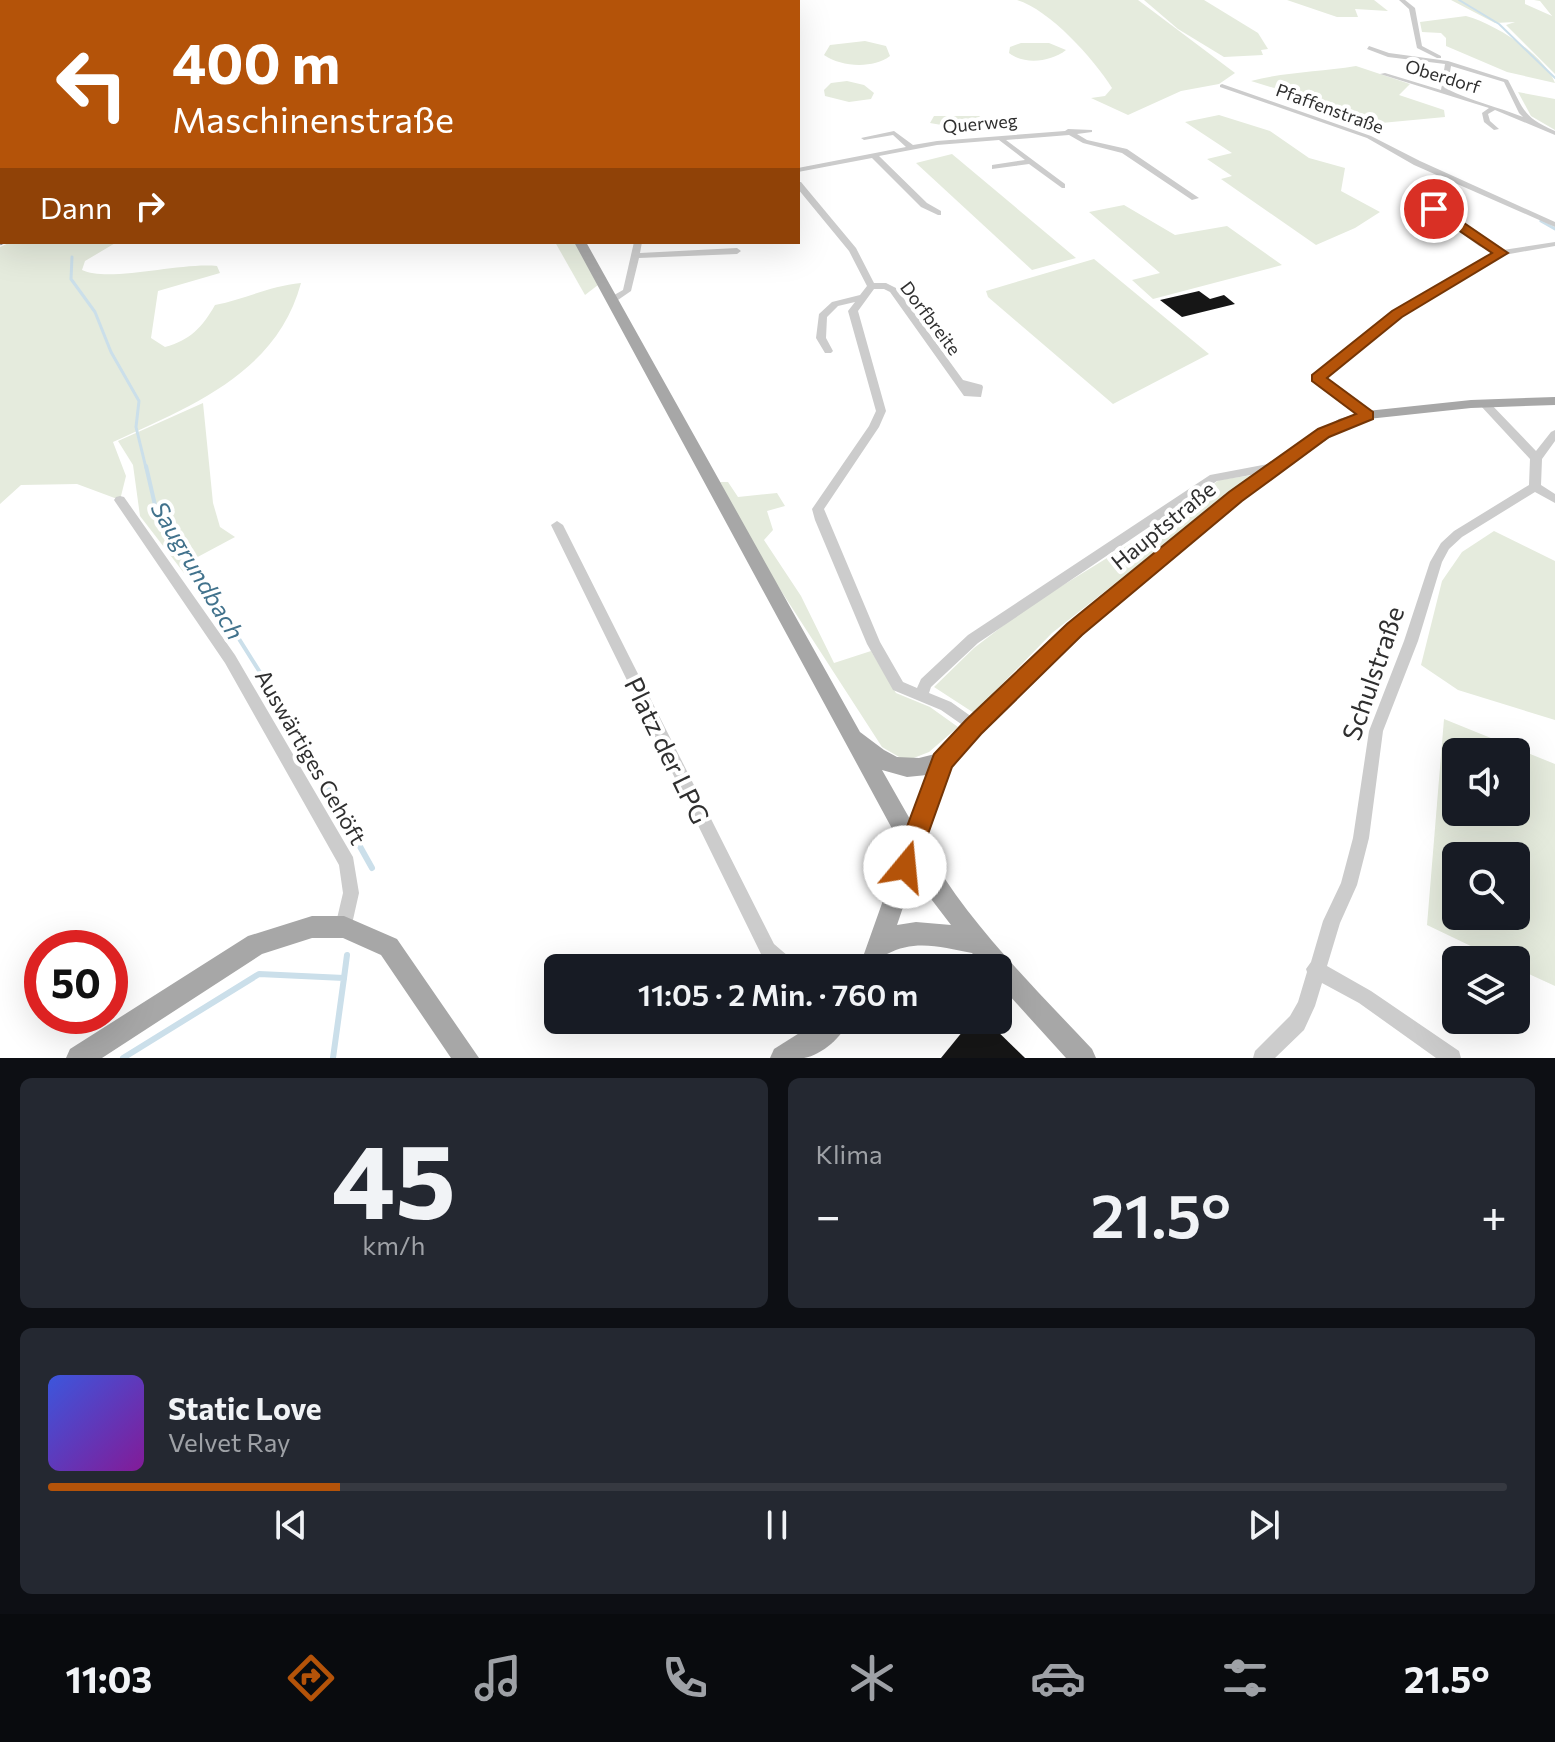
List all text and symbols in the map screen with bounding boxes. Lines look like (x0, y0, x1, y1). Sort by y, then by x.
text: 400 m (172, 27, 340, 96)
icon: left (40, 32, 144, 136)
street label: Oberdorf (1403, 54, 1484, 98)
street label: Pfaffenstraße (1273, 78, 1387, 138)
text: Maschinenstraße (172, 96, 454, 140)
street label: Querweg (942, 109, 1018, 137)
pin (1400, 175, 1468, 243)
icon: right (128, 184, 172, 228)
icon: arrive (1412, 187, 1456, 231)
text: Dann (40, 188, 112, 225)
street label: Dorfbreite (896, 277, 966, 359)
street label: Hauptstraße (1105, 475, 1221, 575)
water label: Saugrundbach (145, 496, 251, 644)
street label: Schulstraße (1335, 602, 1409, 744)
street label: Auswärtiges Gehöft (250, 665, 372, 849)
street label: Platz der LPG (619, 672, 717, 828)
map controls (1442, 738, 1530, 1034)
button: sound (1442, 738, 1530, 826)
position arrow (863, 825, 947, 909)
button: search (1442, 842, 1530, 930)
speed limit sign: 50 (24, 930, 128, 1034)
button: layers (1442, 946, 1530, 1034)
text: 11:05 · 2 Min. · 760 m (638, 975, 918, 1012)
text: 45 (332, 1113, 456, 1240)
text: Klima (816, 1138, 883, 1169)
text: 21.5° (1091, 1177, 1231, 1250)
text: − (816, 1187, 841, 1241)
text: + (1481, 1187, 1507, 1241)
text: km/h (362, 1229, 425, 1260)
text: Static Love (168, 1389, 322, 1426)
text: Velvet Ray (168, 1426, 291, 1457)
icon: previous (269, 1503, 313, 1547)
icon: pause (755, 1503, 799, 1547)
icon: next (1242, 1503, 1286, 1547)
icon: directions (283, 1650, 339, 1706)
icon: music (470, 1650, 526, 1706)
icon: phone (657, 1650, 713, 1706)
icon: climate (844, 1650, 900, 1706)
icon: car (1030, 1650, 1086, 1706)
icon: filters (1217, 1650, 1273, 1706)
text: 11:03 (65, 1656, 152, 1700)
text: 21.5° (1404, 1656, 1489, 1700)

